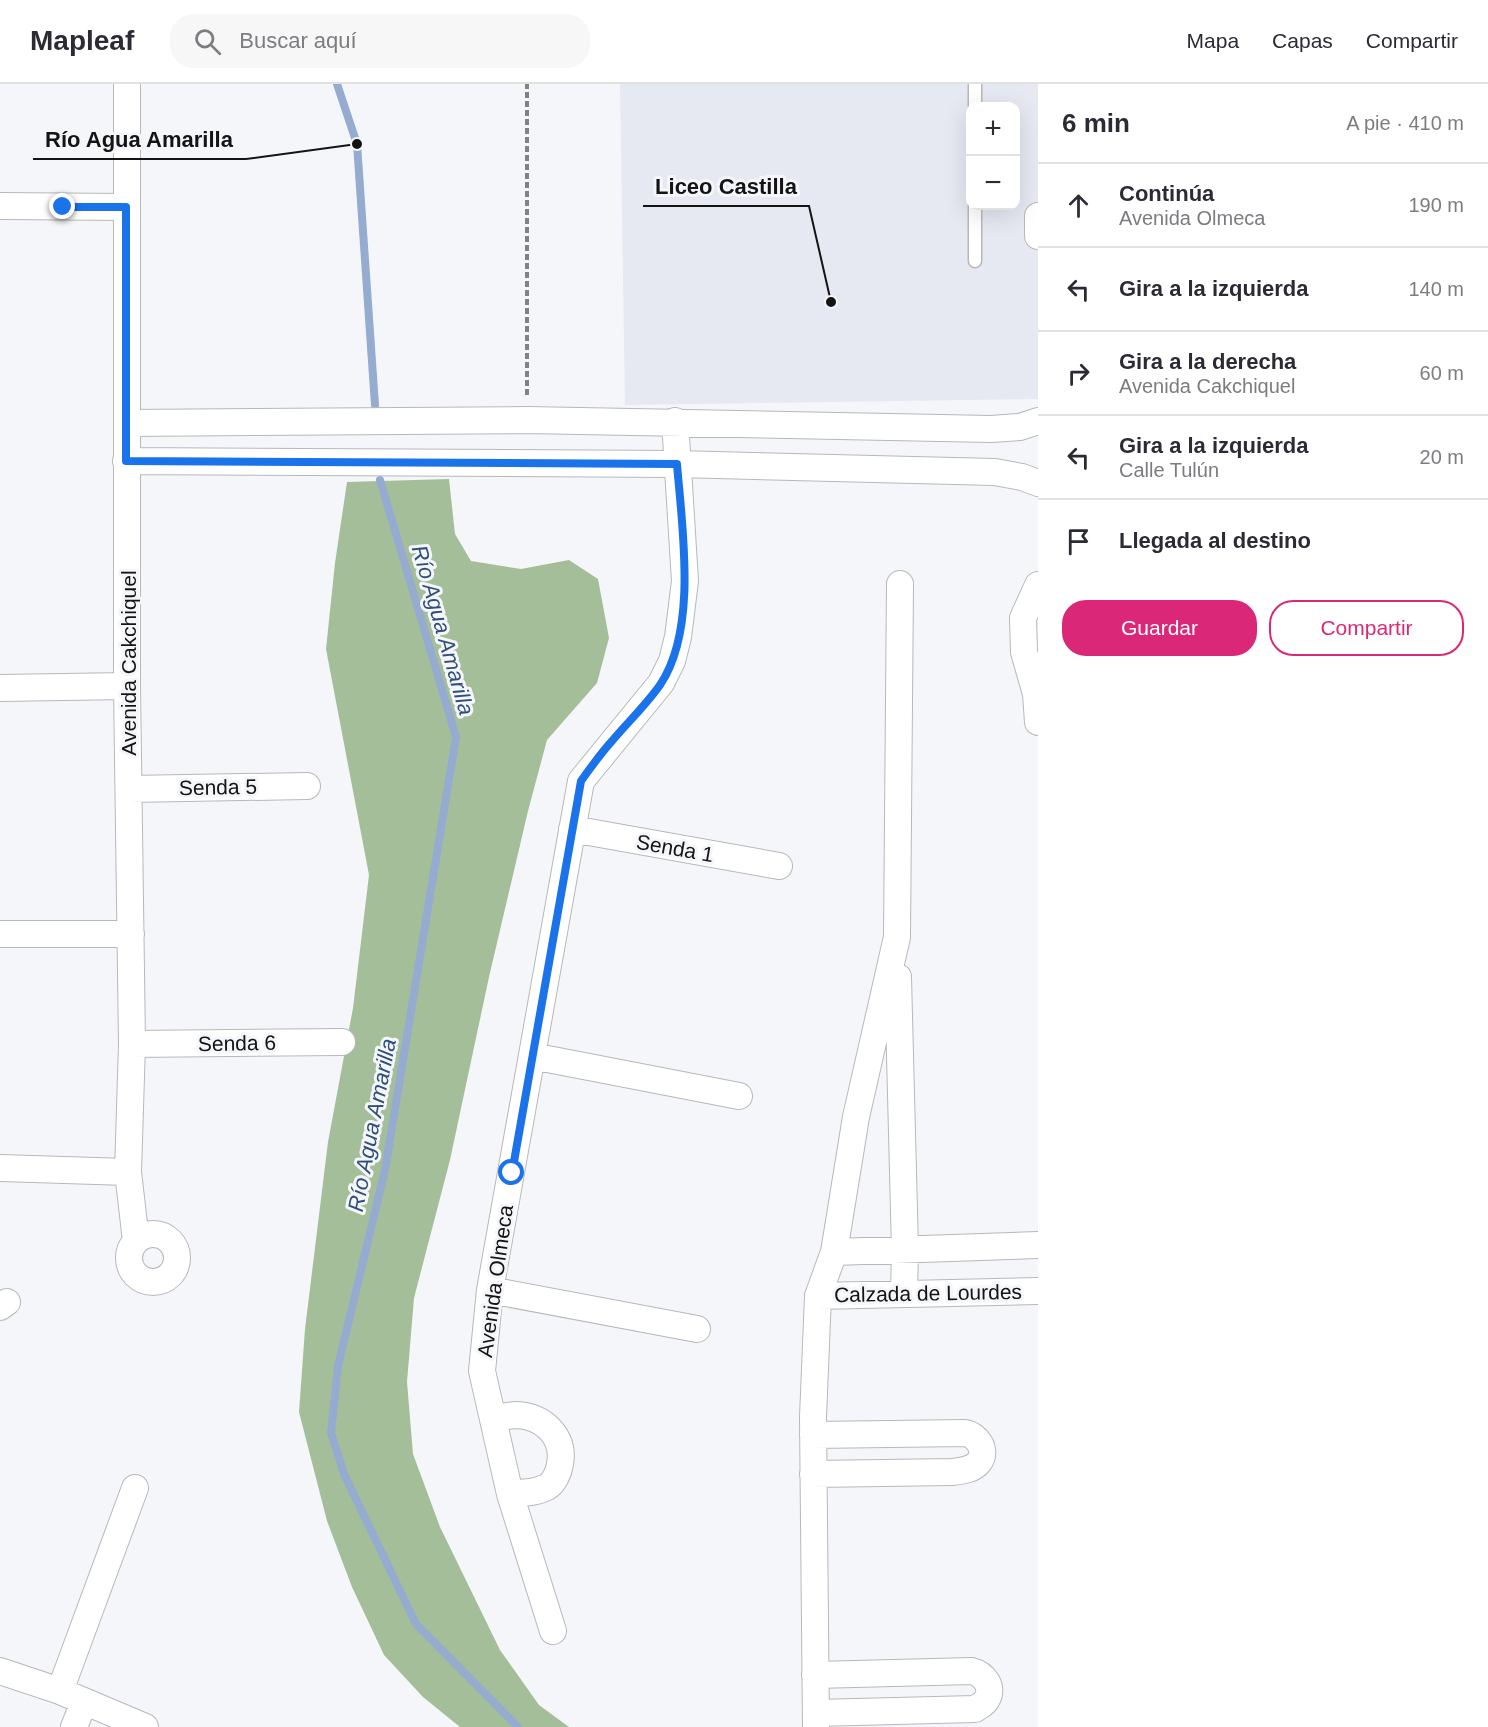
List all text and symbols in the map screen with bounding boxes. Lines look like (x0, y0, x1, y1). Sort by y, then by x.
search box (170, 14, 590, 68)
text: Mapleaf (30, 25, 134, 56)
icon: search (191, 25, 224, 58)
text: Buscar aquí (239, 28, 357, 53)
text: Mapa (1187, 29, 1239, 52)
text: Capas (1272, 29, 1333, 52)
text: Compartir (1366, 29, 1458, 52)
map controls (966, 102, 1020, 210)
button: + (966, 102, 1020, 156)
text: 6 min (1062, 108, 1130, 138)
text: A pie · 410 m (1346, 112, 1464, 134)
callout: Río Agua Amarilla (33, 119, 246, 159)
text: Río Agua Amarilla (45, 127, 234, 152)
button: − (966, 156, 1020, 210)
callout: Liceo Castilla (643, 166, 809, 206)
text: Liceo Castilla (655, 174, 798, 199)
text: Continúa (1119, 181, 1214, 206)
icon: ahead (1062, 189, 1095, 222)
route end (49, 193, 75, 219)
text: 190 m (1408, 194, 1464, 216)
text: Avenida Olmeca (1119, 207, 1265, 229)
icon: left (1062, 273, 1095, 306)
text: Gira a la izquierda (1119, 276, 1309, 301)
text: 140 m (1408, 278, 1464, 300)
text: Gira a la derecha (1119, 349, 1296, 374)
icon: right (1062, 357, 1095, 390)
text: 60 m (1420, 362, 1464, 384)
text: Avenida Cakchiquel (1119, 375, 1295, 397)
text: Gira a la izquierda (1119, 433, 1309, 458)
icon: left (1062, 441, 1095, 474)
text: 20 m (1420, 446, 1464, 468)
text: Calle Tulún (1119, 459, 1219, 481)
icon: arrive (1062, 525, 1095, 558)
text: Llegada al destino (1119, 528, 1311, 553)
water label: Río Agua Amarilla (407, 542, 479, 718)
street label: Avenida Cakchiquel (117, 570, 140, 756)
button: Guardar (1062, 600, 1257, 656)
button: Compartir (1269, 600, 1464, 656)
street label: Senda 5 (179, 775, 257, 799)
street label: Senda 1 (634, 830, 716, 866)
street label: Senda 6 (198, 1031, 276, 1055)
water label: Río Agua Amarilla (343, 1036, 401, 1214)
route start (498, 1159, 524, 1185)
street label: Avenida Olmeca (473, 1203, 517, 1359)
street label: Calzada de Lourdes (834, 1280, 1022, 1306)

